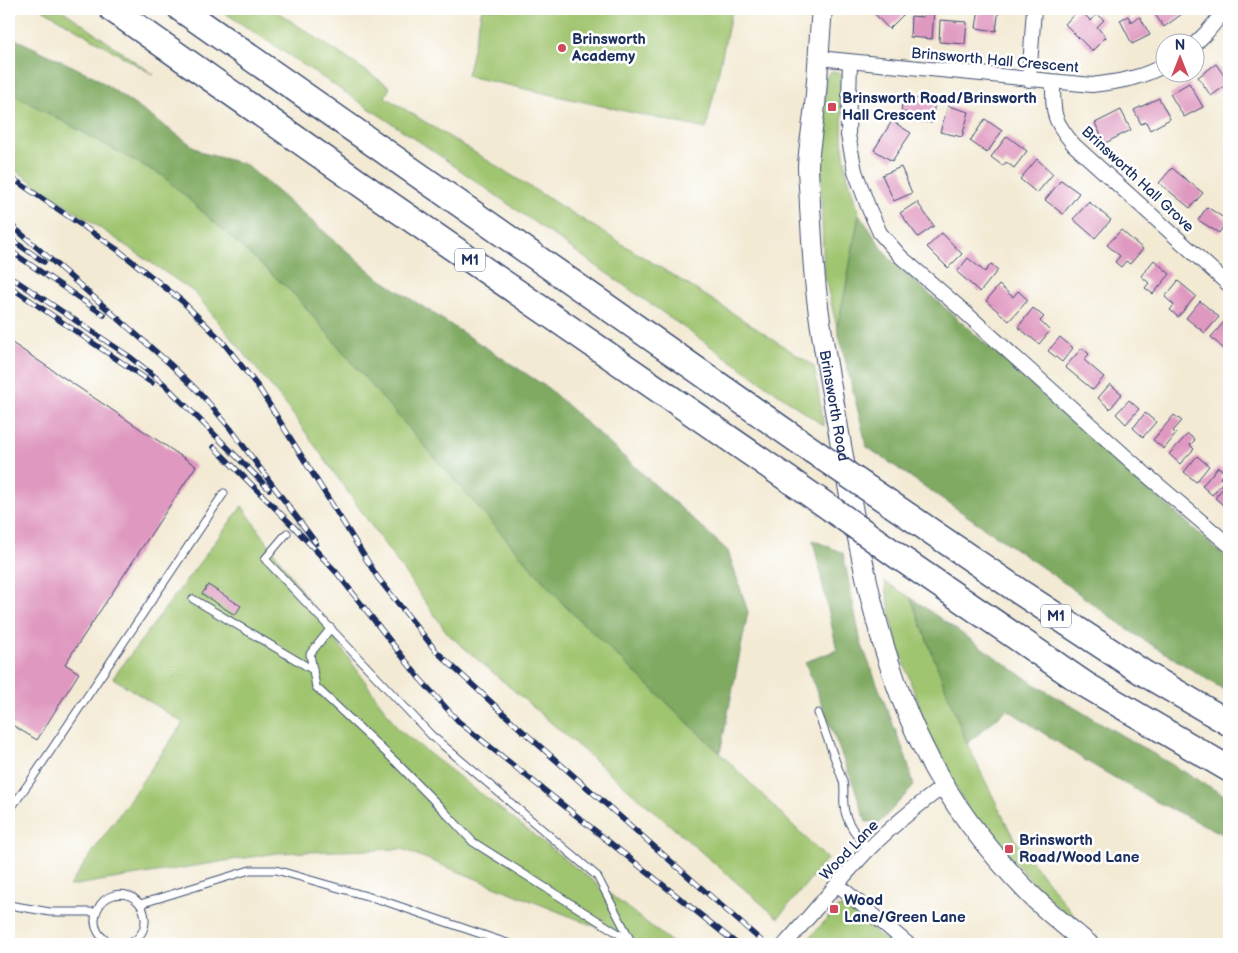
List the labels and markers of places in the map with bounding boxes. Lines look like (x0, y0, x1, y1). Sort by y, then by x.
place label: Brinsworth Academy (571, 30, 646, 66)
marker: Brinsworth Academy (556, 42, 568, 54)
place label: Brinsworth Road/Brinsworth Hall Crescent (842, 89, 1037, 125)
marker: Brinsworth Road/Brinsworth Hall Crescent (826, 101, 838, 113)
place label: Brinsworth Road/Wood Lane (1019, 831, 1140, 867)
marker: Brinsworth Road/Wood Lane (1003, 843, 1015, 855)
place label: Wood Lane/Green Lane (844, 891, 966, 927)
marker: Wood Lane/Green Lane (828, 903, 840, 915)

